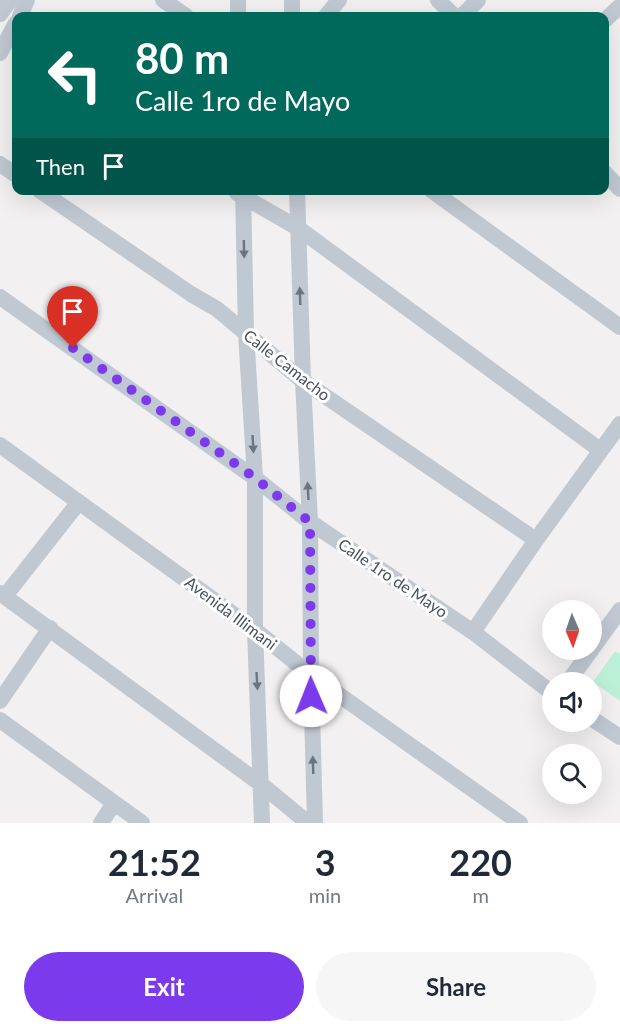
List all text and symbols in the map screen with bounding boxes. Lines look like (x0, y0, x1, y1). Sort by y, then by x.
text: 80 m (135, 33, 229, 83)
icon: left (36, 36, 114, 114)
text: Calle 1ro de Mayo (135, 84, 350, 117)
icon: arrive (97, 150, 130, 183)
text: Then (36, 153, 85, 180)
one-way arrow (240, 239, 249, 258)
pin (47, 286, 98, 348)
one-way arrow (295, 286, 305, 305)
icon: arrive (56, 295, 89, 328)
street label: Calle Camacho (240, 325, 334, 404)
one-way arrow (248, 434, 258, 453)
one-way arrow (304, 481, 313, 500)
street label: Calle 1ro de Mayo (335, 534, 452, 621)
street label: Avenida Illimani (182, 572, 281, 653)
north arrow (542, 600, 602, 660)
map controls (542, 600, 602, 804)
position arrow (279, 664, 343, 728)
one-way arrow (252, 671, 262, 690)
button: sound (542, 672, 602, 732)
button: search (542, 744, 602, 804)
one-way arrow (309, 755, 318, 774)
text: 21:52 (108, 840, 201, 884)
text: 3 (315, 840, 336, 884)
text: 220 (449, 840, 512, 884)
text: Arrival (126, 883, 183, 907)
text: min (309, 883, 341, 907)
text: m (472, 883, 489, 907)
button: Exit (24, 952, 304, 1021)
button: Share (316, 952, 596, 1021)

